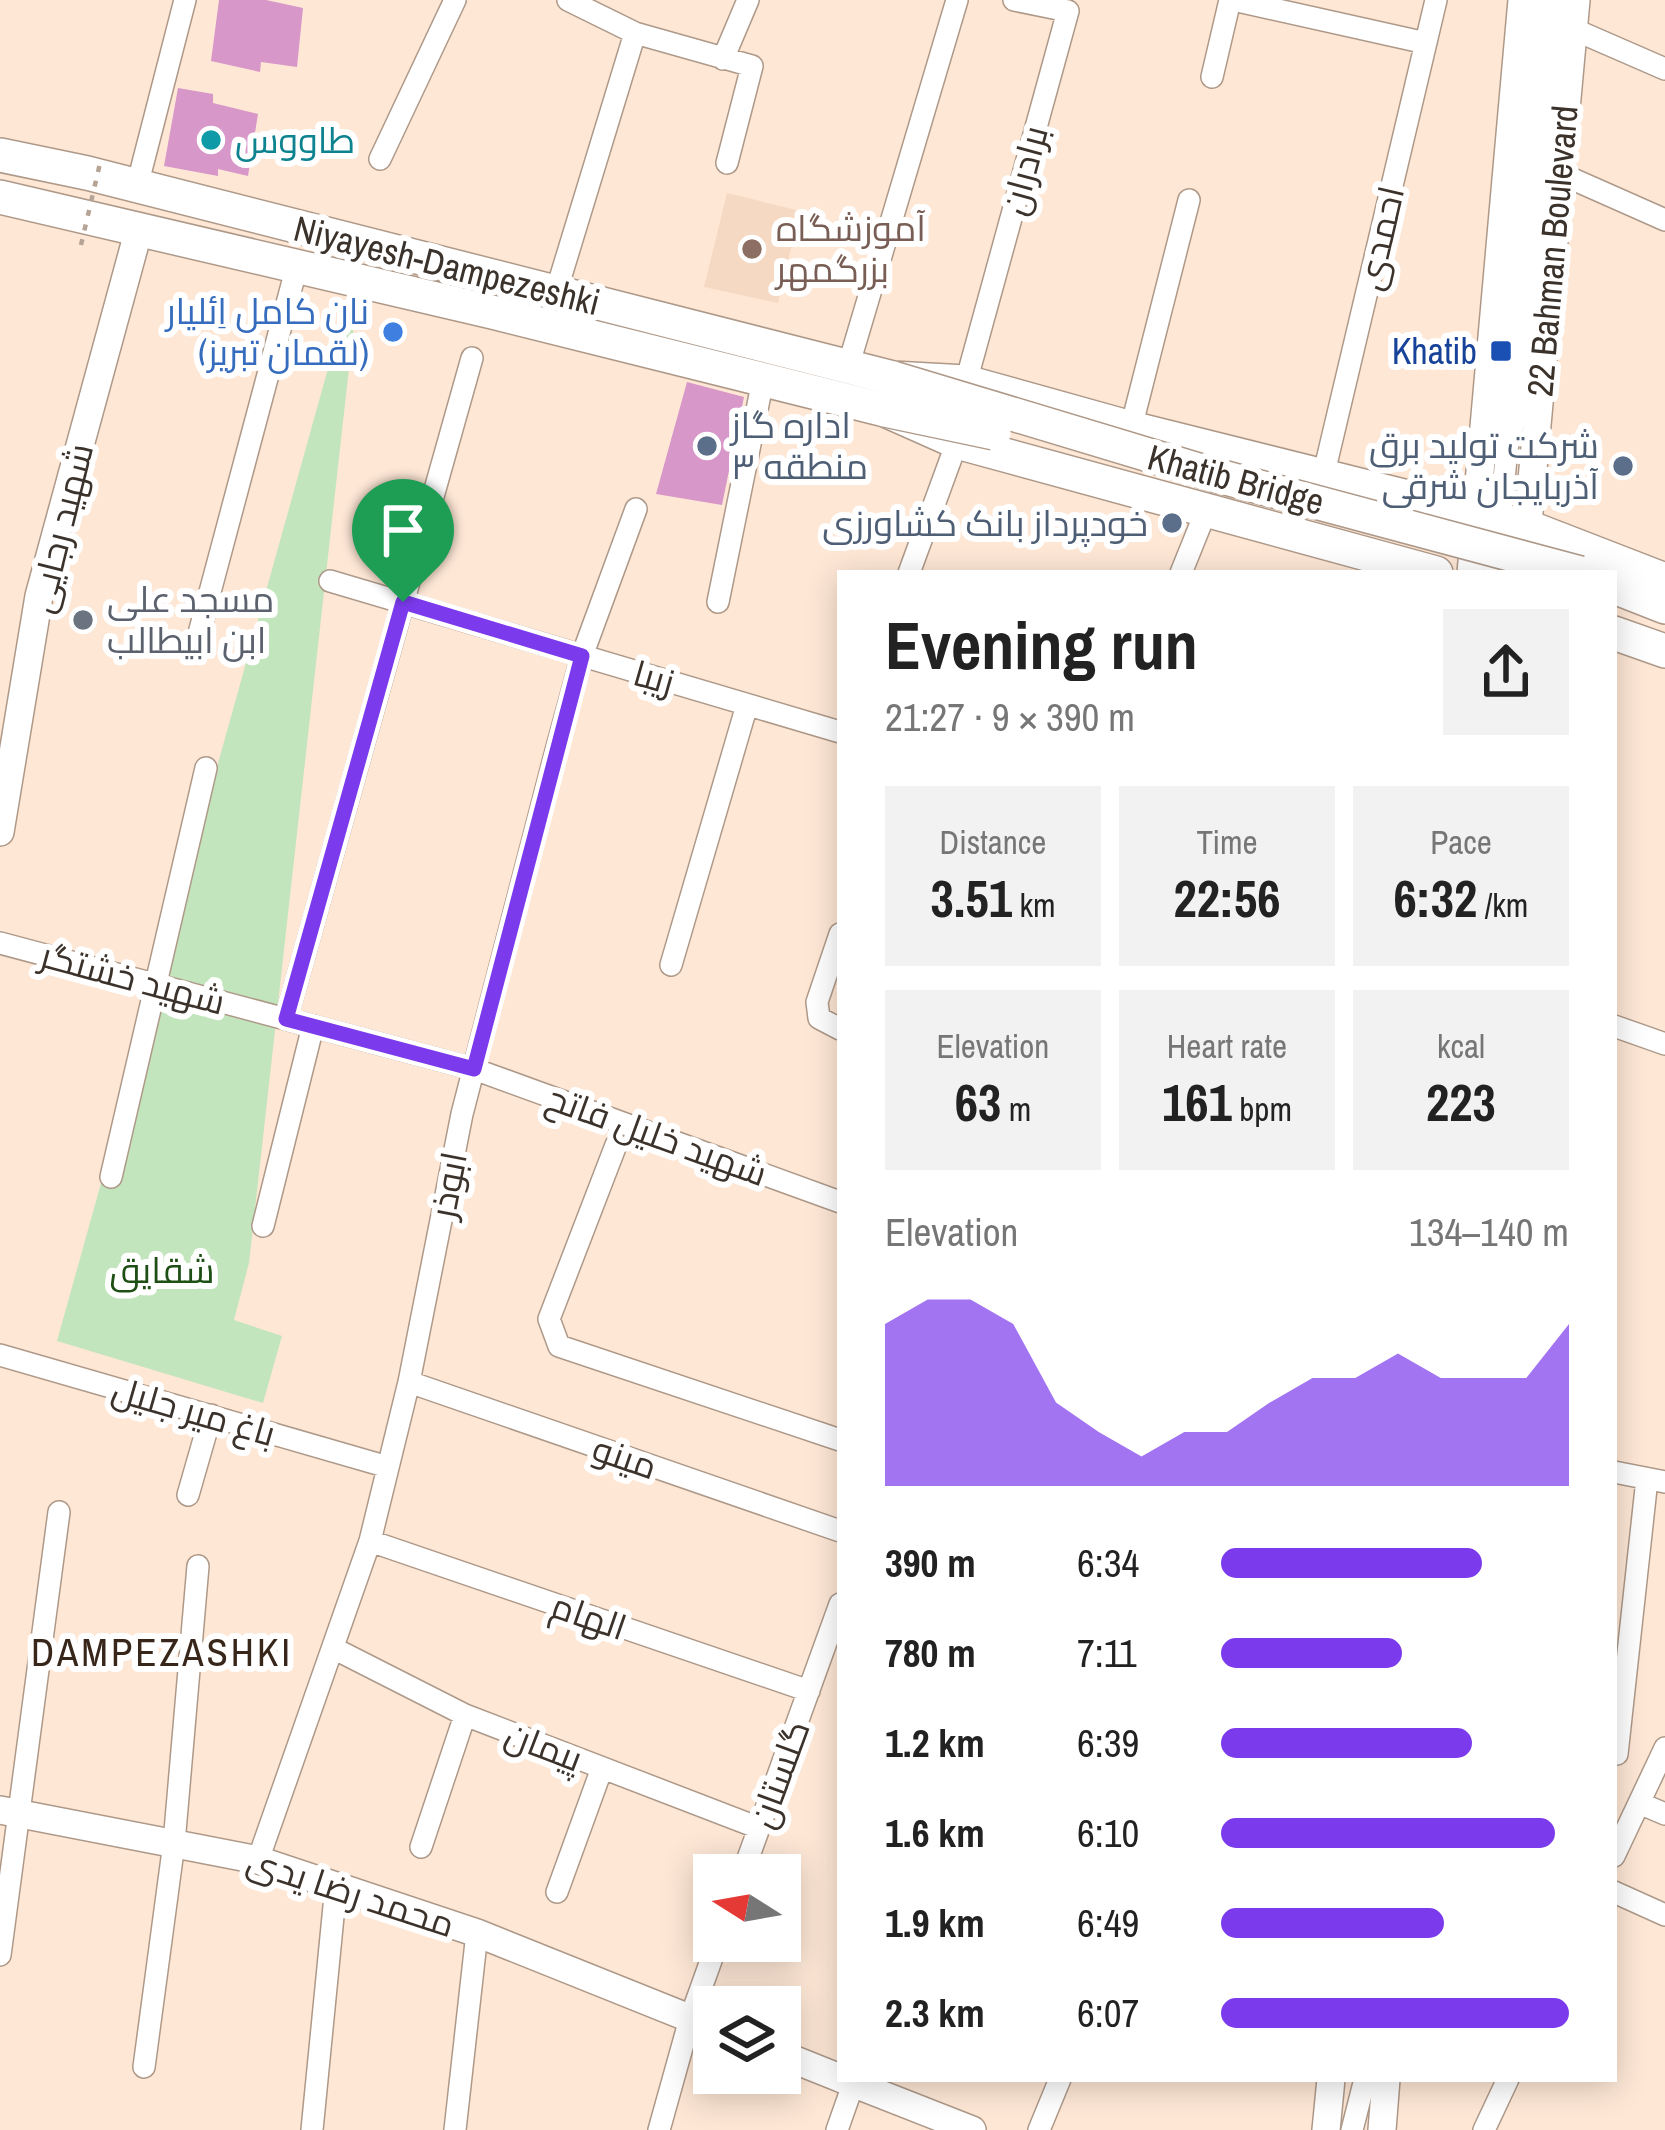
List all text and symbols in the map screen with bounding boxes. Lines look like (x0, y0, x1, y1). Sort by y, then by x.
street label: 22 Bahman Boulevard (1515, 103, 1589, 399)
place label: طاووس (235, 116, 355, 164)
street label: برادران (989, 120, 1059, 220)
marker: طاووس (198, 127, 224, 153)
street label: احمدی (1345, 181, 1415, 295)
street label: Niyayesh-Dampezeshki (289, 204, 605, 326)
place label: آموزشگاه بزرگمهر (774, 204, 926, 293)
marker: آموزشگاه بزرگمهر (739, 236, 765, 262)
place label: نان کامل اِئلیار (لقمان تبریز) (164, 287, 369, 376)
marker: نان کامل اِئلیار (لقمان تبریز) (380, 319, 406, 345)
place label: Khatib (1392, 327, 1477, 375)
marker: Khatib (1488, 338, 1514, 364)
place label: اداره گاز منطقه ۳ (729, 401, 868, 490)
place label: شرکت تولید برق آذربایجان شرقی (1369, 421, 1599, 510)
street label: Khatib Bridge (1143, 432, 1329, 526)
marker: اداره گاز منطقه ۳ (694, 433, 720, 459)
street label: شهید رجایی (16, 438, 104, 618)
marker: شرکت تولید برق آذربایجان شرقی (1610, 453, 1636, 479)
pin (352, 479, 454, 602)
icon: arrive (370, 497, 436, 563)
place label: خودپرداز بانک کشاورزی (822, 499, 1148, 547)
marker: خودپرداز بانک کشاورزی (1159, 510, 1185, 536)
place label: مسجد علی ابن ابیطالب (107, 575, 274, 664)
text: Evening run (885, 601, 1198, 690)
marker: مسجد علی ابن ابیطالب (70, 607, 96, 633)
button: share (1443, 609, 1569, 735)
street label: زیبا (628, 648, 680, 706)
text: 21:27 · 9 × 390 m (885, 691, 1135, 743)
text: Distance (940, 820, 1046, 864)
text: Time (1196, 820, 1258, 864)
text: Pace (1430, 820, 1492, 864)
text: 3.51 (931, 864, 1012, 933)
text: 22:56 (1174, 864, 1280, 933)
text: 6:32 (1394, 864, 1477, 933)
text: km (1012, 883, 1056, 927)
text: /km (1477, 883, 1528, 927)
street label: شهید خشتگر (33, 930, 231, 1026)
text: Elevation (937, 1024, 1049, 1068)
text: Heart rate (1167, 1024, 1287, 1068)
text: kcal (1437, 1024, 1485, 1068)
text: 63 (955, 1068, 1001, 1137)
text: 161 (1162, 1068, 1232, 1137)
text: 223 (1426, 1068, 1496, 1137)
street label: شهید خلیل فاتح (540, 1073, 774, 1198)
text: m (1001, 1087, 1031, 1131)
text: bpm (1232, 1087, 1292, 1131)
street label: ابوذر (418, 1148, 478, 1224)
text: Elevation (885, 1206, 1018, 1258)
text: 134–140 m (1409, 1206, 1569, 1258)
park label: شقایق (109, 1246, 215, 1294)
street label: باغ میر جلیل (106, 1365, 281, 1458)
street label: مینو (586, 1424, 664, 1490)
text: 390 m (885, 1537, 976, 1589)
text: 6:34 (1077, 1537, 1139, 1589)
street label: الهام (545, 1581, 633, 1652)
district label: DAMPEZASHKI (31, 1626, 293, 1678)
text: 780 m (885, 1627, 976, 1679)
text: 7:11 (1077, 1627, 1137, 1679)
street label: پیمان (498, 1709, 590, 1783)
street label: گلستان (737, 1713, 821, 1835)
text: 1.2 km (885, 1717, 985, 1769)
text: 6:39 (1077, 1717, 1139, 1769)
text: 1.6 km (885, 1807, 985, 1859)
text: 6:10 (1077, 1807, 1139, 1859)
street label: محمد رضا یدی (241, 1836, 461, 1948)
north arrow (693, 1854, 801, 1962)
map controls (693, 1854, 801, 2094)
text: 1.9 km (885, 1897, 985, 1949)
text: 6:49 (1077, 1897, 1139, 1949)
button: layers (693, 1986, 801, 2094)
text: 2.3 km (885, 1987, 985, 2039)
text: 6:07 (1077, 1987, 1139, 2039)

